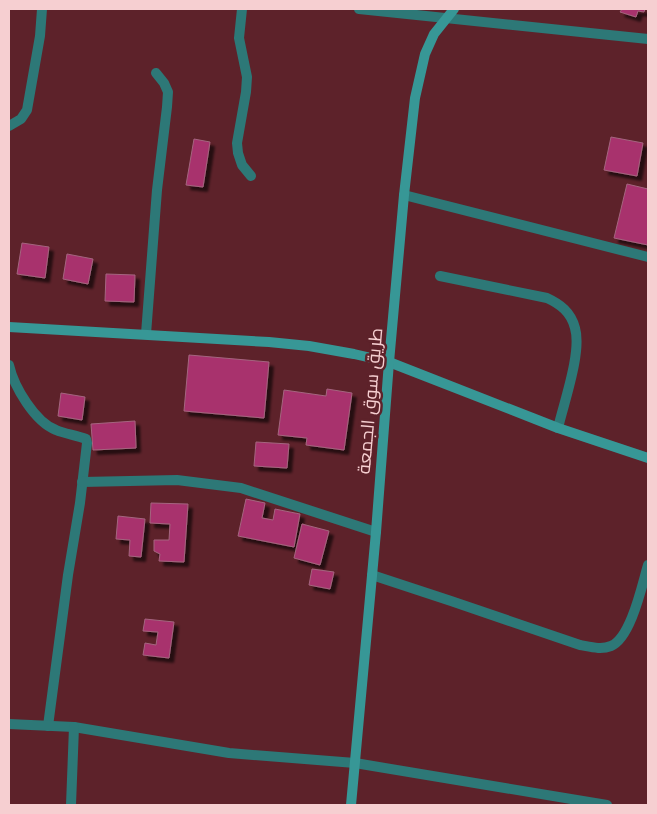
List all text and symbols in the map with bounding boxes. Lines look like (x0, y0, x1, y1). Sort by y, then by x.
street label: طريق سوق الجمعة (354, 327, 388, 475)

